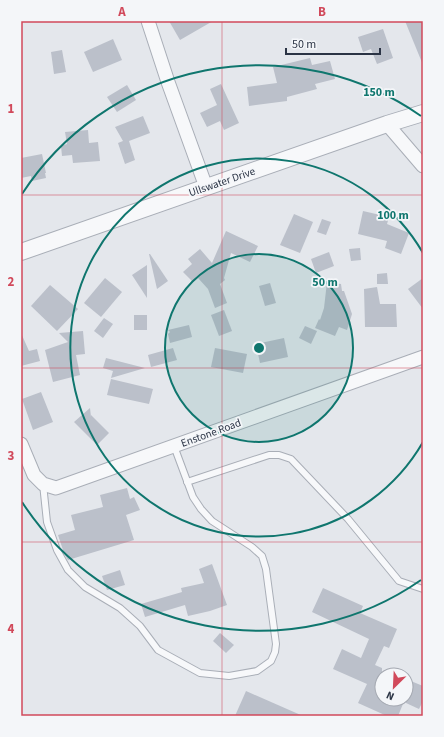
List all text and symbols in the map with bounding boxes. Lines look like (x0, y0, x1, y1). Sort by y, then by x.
text: A (117, 3, 126, 21)
text: B (318, 3, 326, 21)
scale bar (286, 30, 380, 56)
text: 50 m (292, 36, 316, 53)
text: 150 m (363, 84, 395, 101)
text: 1 (8, 100, 15, 118)
street label: Ullswater Drive (187, 163, 258, 200)
text: 100 m (377, 207, 409, 224)
text: 2 (8, 273, 15, 291)
text: 50 m (312, 274, 338, 291)
centre of rings (252, 341, 266, 355)
street label: Enstone Road (179, 415, 243, 451)
text: 3 (8, 447, 15, 465)
text: 4 (8, 620, 15, 638)
north arrow (374, 667, 414, 707)
text: N (384, 687, 397, 704)

